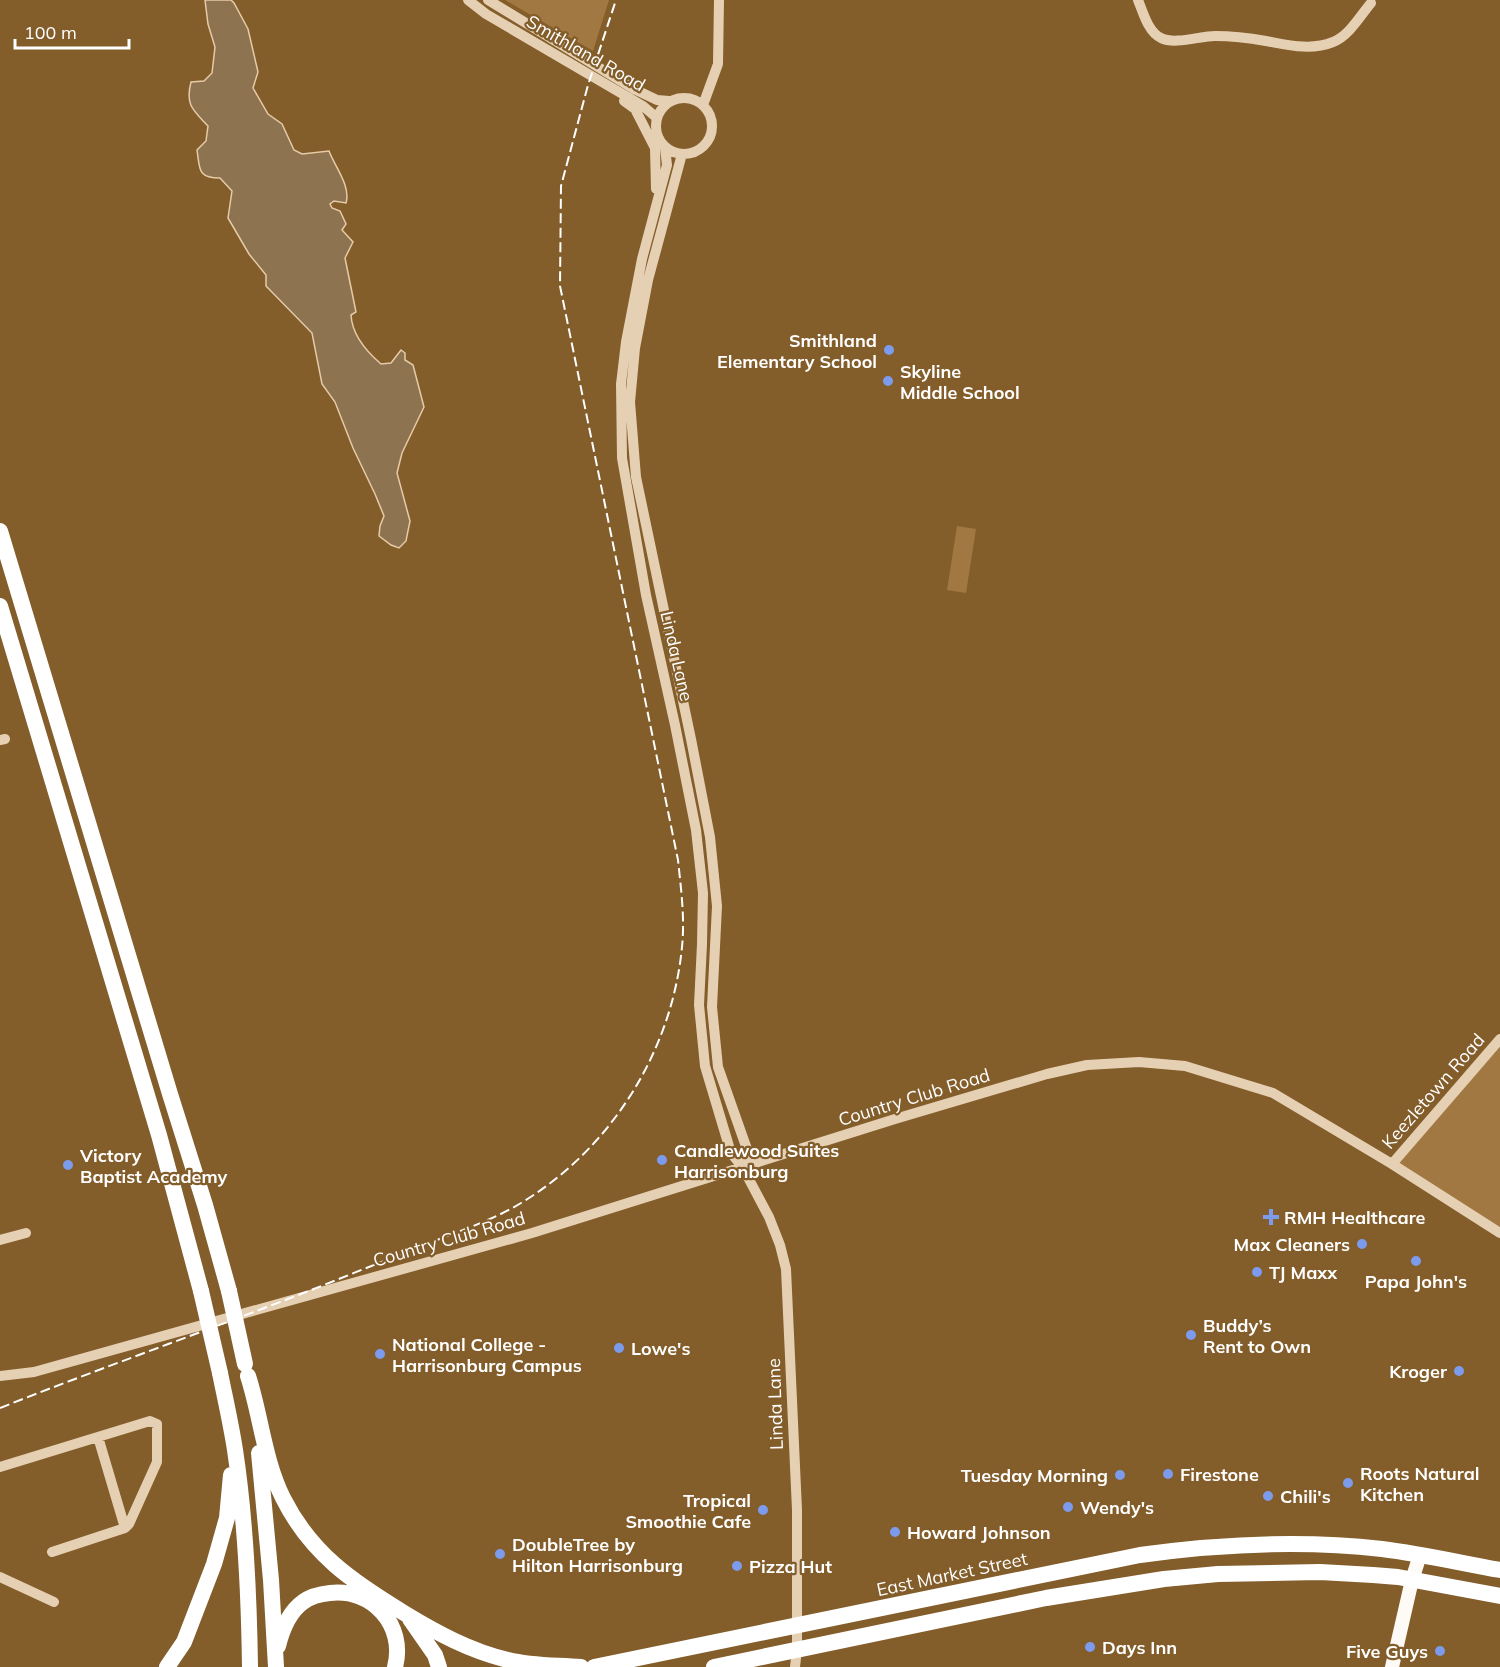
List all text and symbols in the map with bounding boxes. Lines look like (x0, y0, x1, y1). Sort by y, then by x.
street label: Smithland Road (522, 10, 650, 96)
scale bar (15, 12, 129, 50)
text: 100 m (24, 21, 77, 44)
place label: Smithland Elementary School (717, 329, 877, 373)
marker: Smithland Elementary School (882, 343, 896, 357)
place label: Skyline Middle School (900, 360, 1020, 404)
marker: Skyline Middle School (881, 374, 895, 388)
street label: Linda Lane (655, 609, 699, 703)
street label: Keezletown Road (1377, 1029, 1489, 1153)
street label: Country Club Road (836, 1063, 992, 1131)
place label: Candlewood Suites Harrisonburg (674, 1139, 839, 1183)
place label: Victory Baptist Academy (79, 1144, 228, 1188)
marker: Candlewood Suites Harrisonburg (655, 1153, 669, 1167)
marker: Victory Baptist Academy (61, 1158, 75, 1172)
street label: Country Club Road (370, 1206, 528, 1272)
place label: RMH Healthcare (1284, 1206, 1426, 1229)
marker: RMH Healthcare (1262, 1208, 1280, 1226)
place label: Max Cleaners (1234, 1233, 1350, 1256)
marker: Max Cleaners (1355, 1237, 1369, 1251)
marker: Papa John's (1409, 1254, 1423, 1268)
place label: TJ Maxx (1269, 1261, 1338, 1284)
marker: TJ Maxx (1250, 1265, 1264, 1279)
place label: Papa John's (1365, 1270, 1467, 1293)
place label: Buddy’s Rent to Own (1203, 1314, 1311, 1358)
marker: Buddy’s Rent to Own (1184, 1328, 1198, 1342)
place label: National College - Harrisonburg Campus (392, 1333, 582, 1377)
place label: Lowe's (631, 1337, 690, 1360)
marker: Lowe's (612, 1341, 626, 1355)
marker: National College - Harrisonburg Campus (373, 1347, 387, 1361)
street label: Linda Lane (762, 1358, 788, 1450)
place label: Kroger (1389, 1360, 1448, 1383)
marker: Kroger (1452, 1364, 1466, 1378)
place label: Roots Natural Kitchen (1360, 1462, 1480, 1506)
place label: Firestone (1180, 1463, 1259, 1486)
place label: Tuesday Morning (961, 1464, 1108, 1487)
marker: Firestone (1161, 1467, 1175, 1481)
marker: Tuesday Morning (1113, 1468, 1127, 1482)
marker: Roots Natural Kitchen (1341, 1476, 1355, 1490)
place label: Chili's (1280, 1485, 1331, 1508)
place label: Tropical Smoothie Cafe (625, 1489, 751, 1533)
marker: Chili's (1261, 1489, 1275, 1503)
place label: Wendy's (1080, 1496, 1154, 1519)
marker: Wendy's (1061, 1500, 1075, 1514)
marker: Tropical Smoothie Cafe (756, 1503, 770, 1517)
place label: Howard Johnson (907, 1521, 1051, 1544)
marker: Howard Johnson (888, 1525, 902, 1539)
place label: DoubleTree by Hilton Harrisonburg (512, 1533, 683, 1577)
marker: DoubleTree by Hilton Harrisonburg (493, 1547, 507, 1561)
street label: East Market Street (875, 1547, 1029, 1601)
place label: Pizza Hut (749, 1555, 832, 1578)
marker: Pizza Hut (730, 1559, 744, 1573)
place label: Days Inn (1102, 1636, 1177, 1659)
marker: Days Inn (1083, 1640, 1097, 1654)
place label: Five Guys (1346, 1640, 1428, 1663)
marker: Five Guys (1433, 1644, 1447, 1658)

